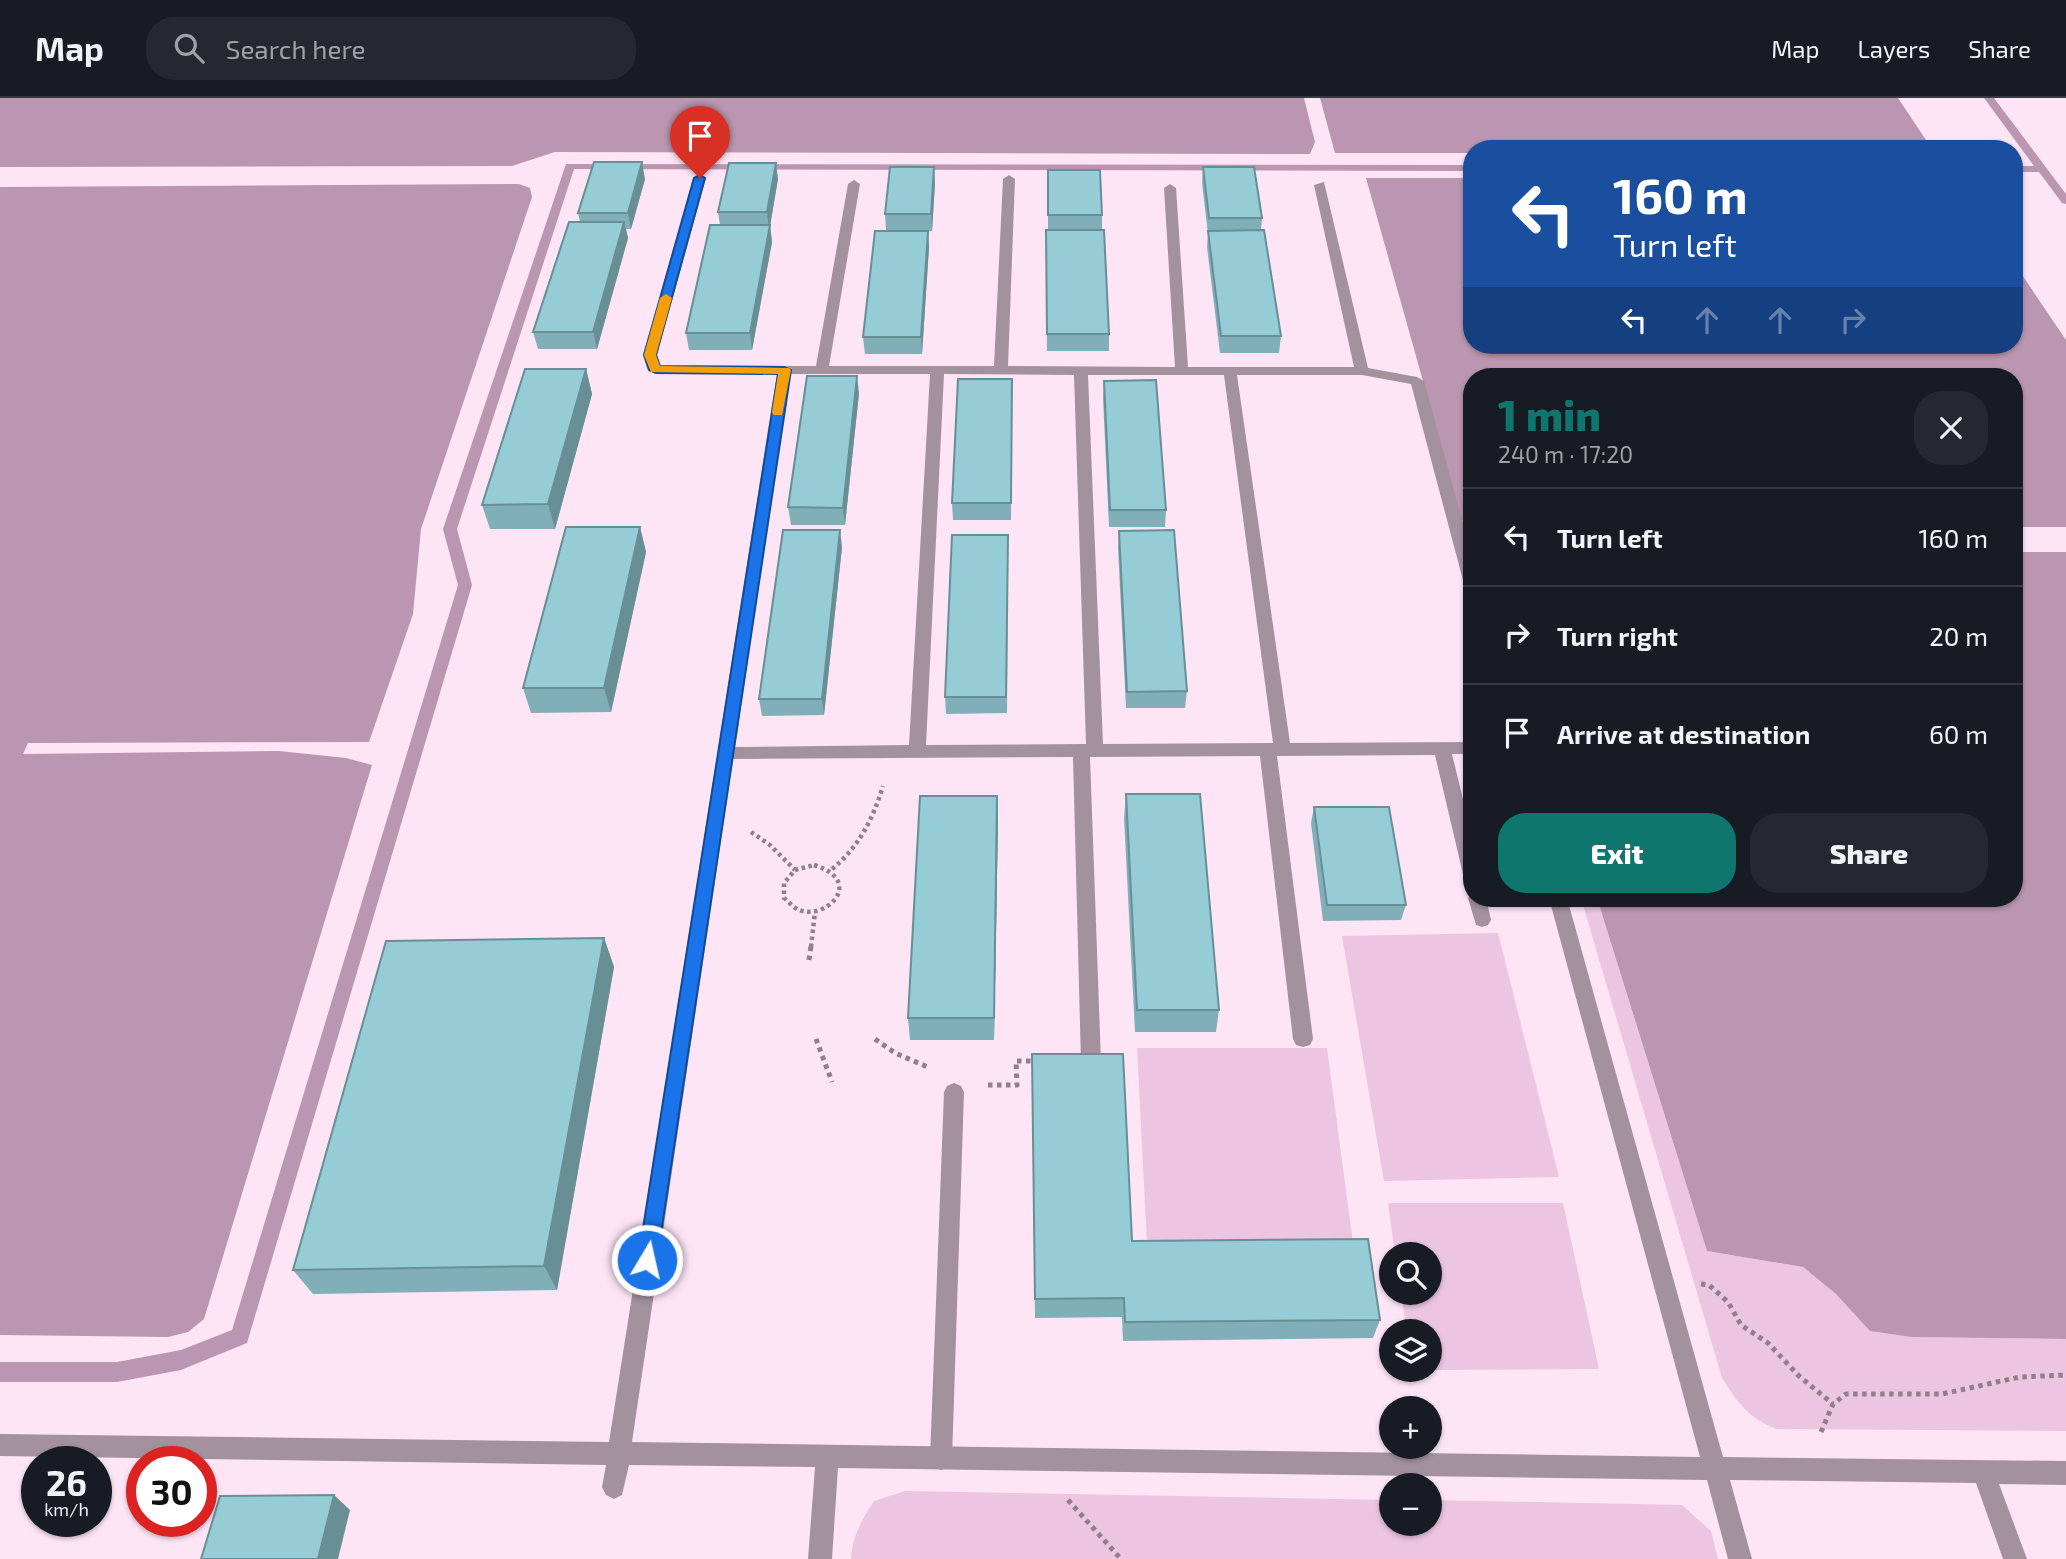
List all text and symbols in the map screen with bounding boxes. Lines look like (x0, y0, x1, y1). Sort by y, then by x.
search box (146, 17, 636, 80)
text: Map (35, 28, 104, 68)
icon: search (170, 29, 208, 67)
text: Search here (226, 33, 365, 64)
text: Map (1771, 34, 1819, 63)
text: Layers (1857, 34, 1930, 63)
text: Share (1968, 34, 2031, 63)
pin (670, 106, 730, 178)
icon: arrive (681, 117, 719, 155)
text: 160 m (1613, 165, 1748, 224)
icon: left (1498, 168, 1589, 259)
text: Turn left (1613, 225, 1737, 263)
icon: left (1615, 301, 1653, 339)
icon: ahead (1688, 301, 1726, 339)
icon: ahead (1761, 301, 1799, 339)
icon: right (1834, 301, 1872, 339)
text: 1 min (1498, 389, 1601, 439)
button: close (1914, 391, 1988, 465)
text: 240 m · 17:20 (1498, 440, 1633, 468)
icon: left (1498, 518, 1536, 556)
text: Turn left (1557, 522, 1663, 553)
text: 160 m (1919, 522, 1988, 553)
icon: right (1498, 616, 1536, 654)
text: Turn right (1557, 620, 1678, 651)
text: 20 m (1929, 620, 1988, 651)
icon: arrive (1498, 714, 1536, 752)
text: Arrive at destination (1557, 718, 1810, 749)
text: 60 m (1929, 718, 1988, 749)
button: Exit (1498, 813, 1736, 893)
button: Share (1750, 813, 1988, 893)
position arrow (610, 1223, 684, 1297)
map controls (1379, 1242, 1442, 1536)
button: search (1379, 1242, 1442, 1305)
button: layers (1379, 1319, 1442, 1382)
button: + (1379, 1396, 1442, 1459)
speed limit sign: 30 (126, 1446, 217, 1537)
text: 26 (46, 1461, 87, 1503)
button: − (1379, 1473, 1442, 1536)
text: km/h (44, 1498, 89, 1520)

